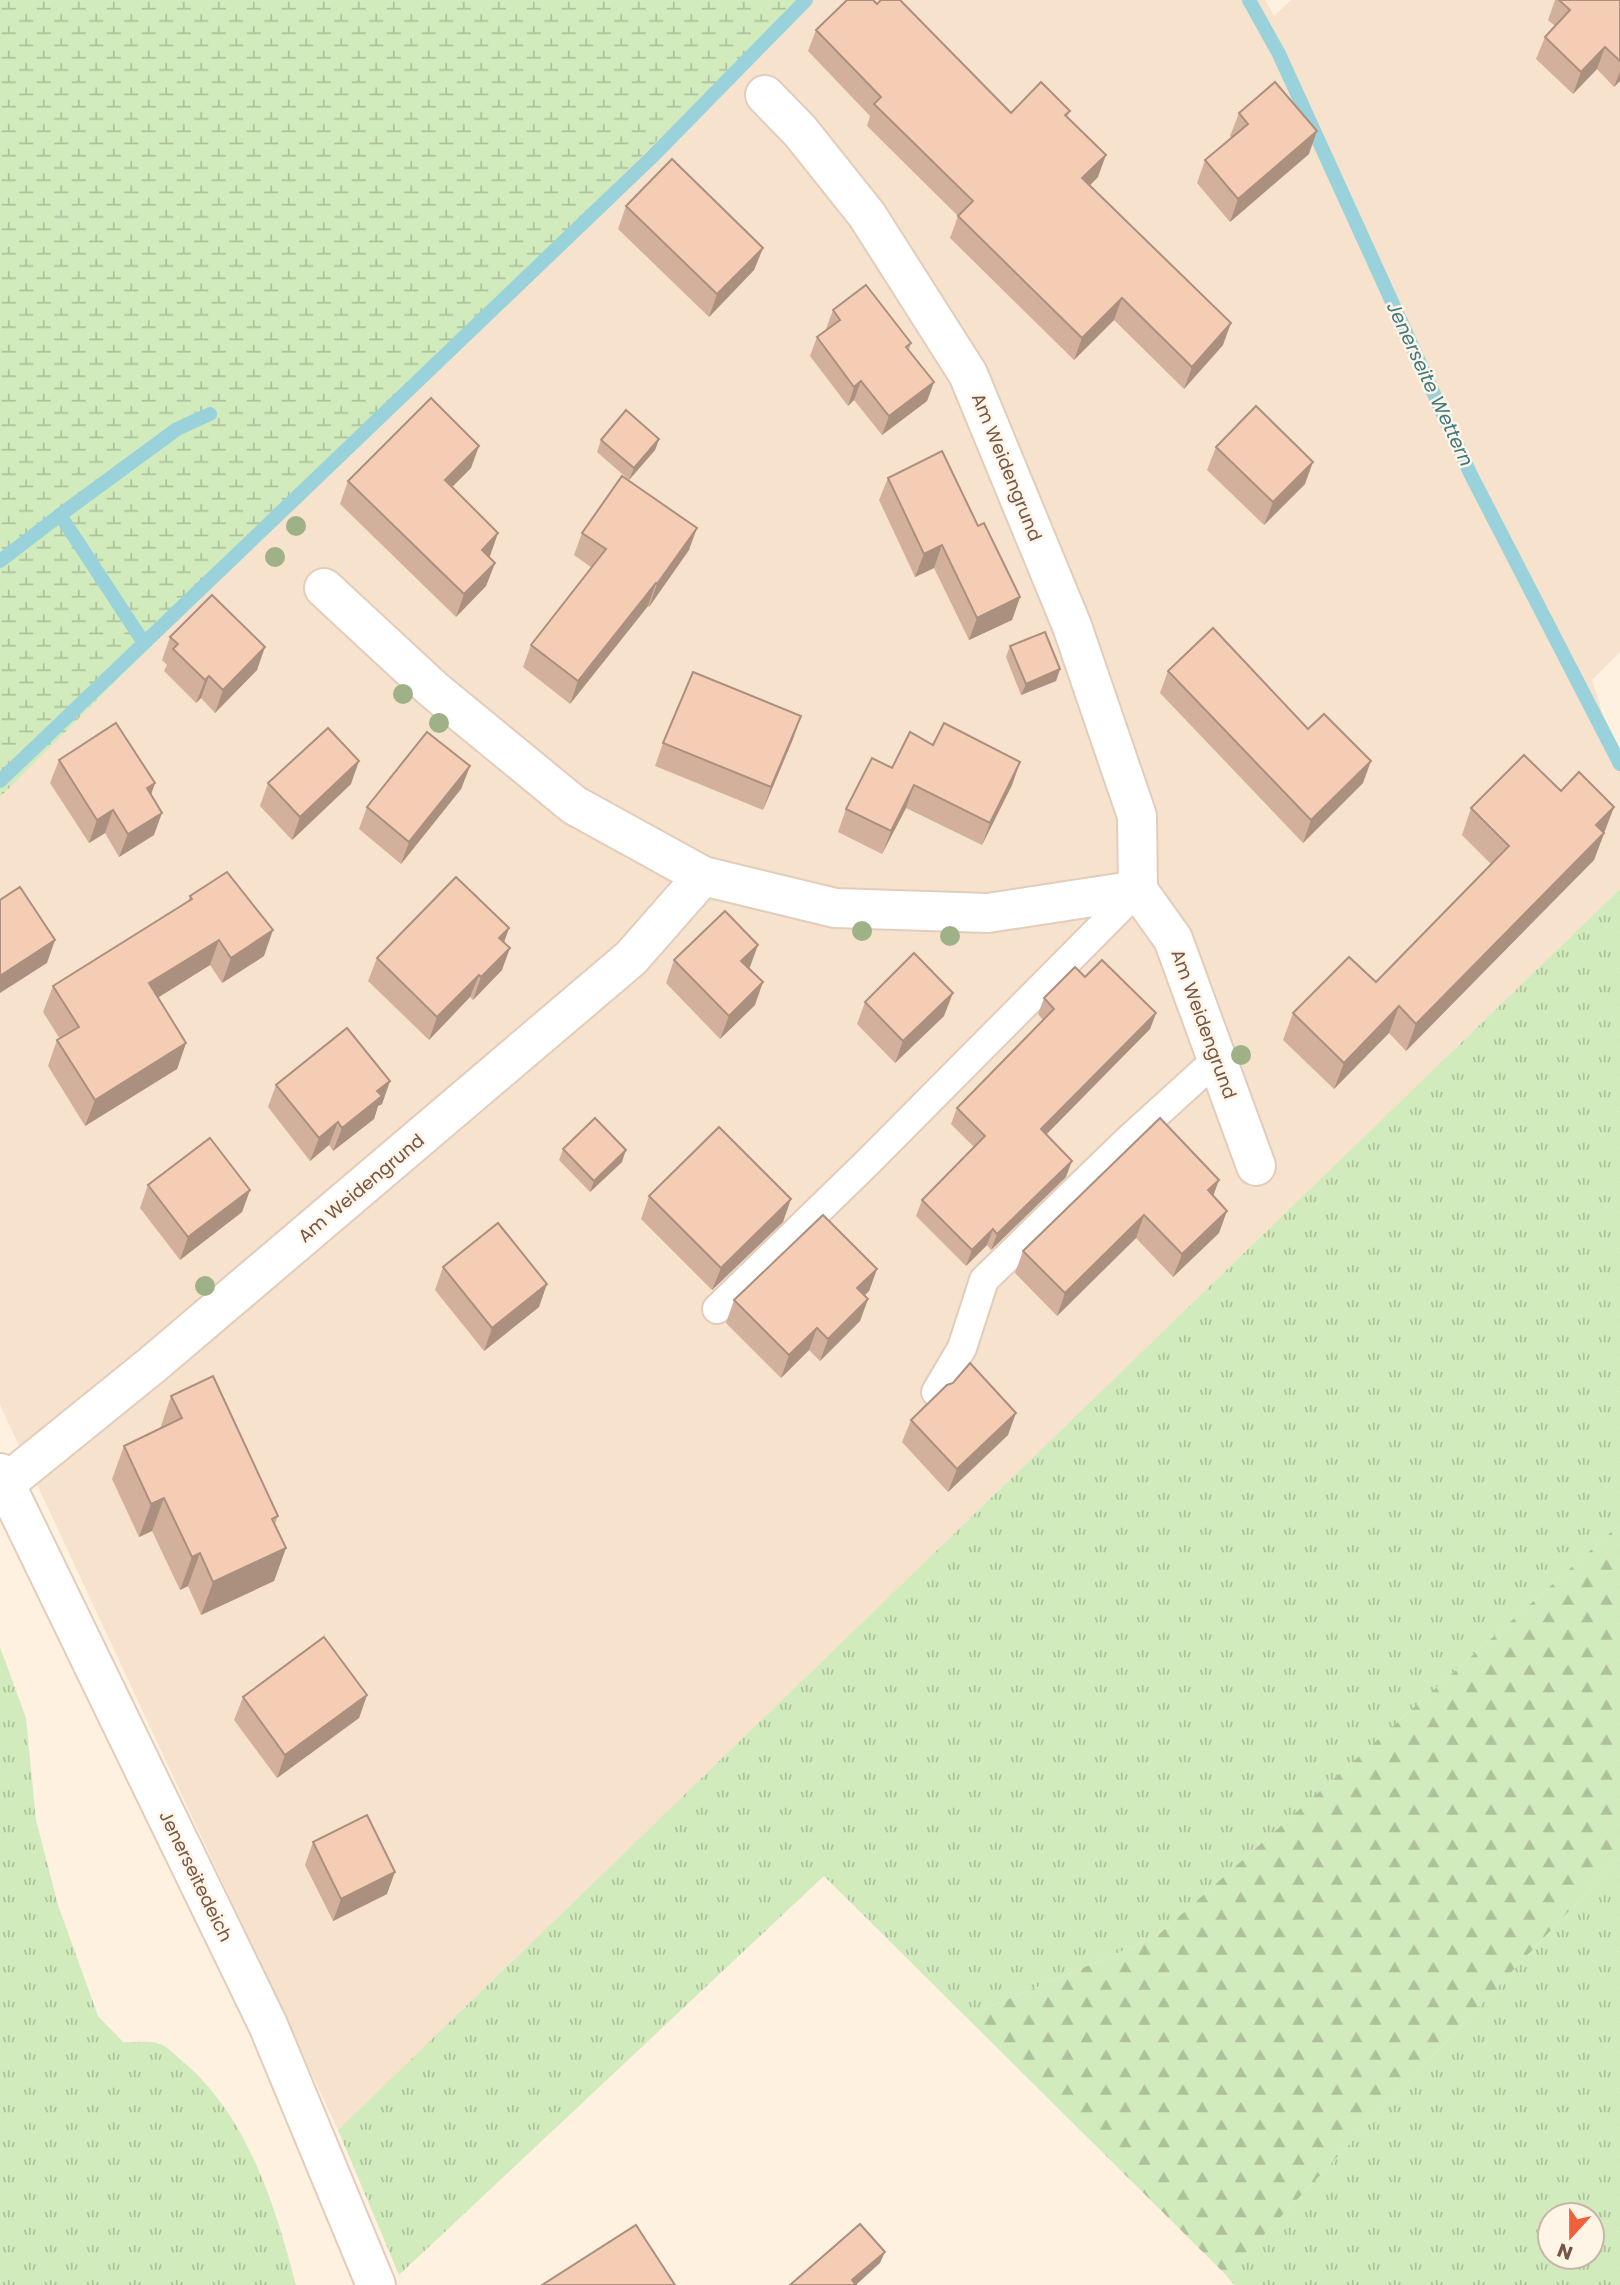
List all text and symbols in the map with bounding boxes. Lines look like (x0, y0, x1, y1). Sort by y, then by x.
water label: Jenerseite Wettern (1380, 297, 1480, 471)
street label: Am Weidengrund (966, 389, 1048, 545)
street label: Am Weidengrund (1165, 946, 1243, 1102)
street label: Am Weidengrund (293, 1128, 429, 1248)
street label: Jenerseitedeich (153, 1806, 239, 1946)
north arrow (1536, 2201, 1606, 2271)
text: N (1554, 2236, 1577, 2267)

